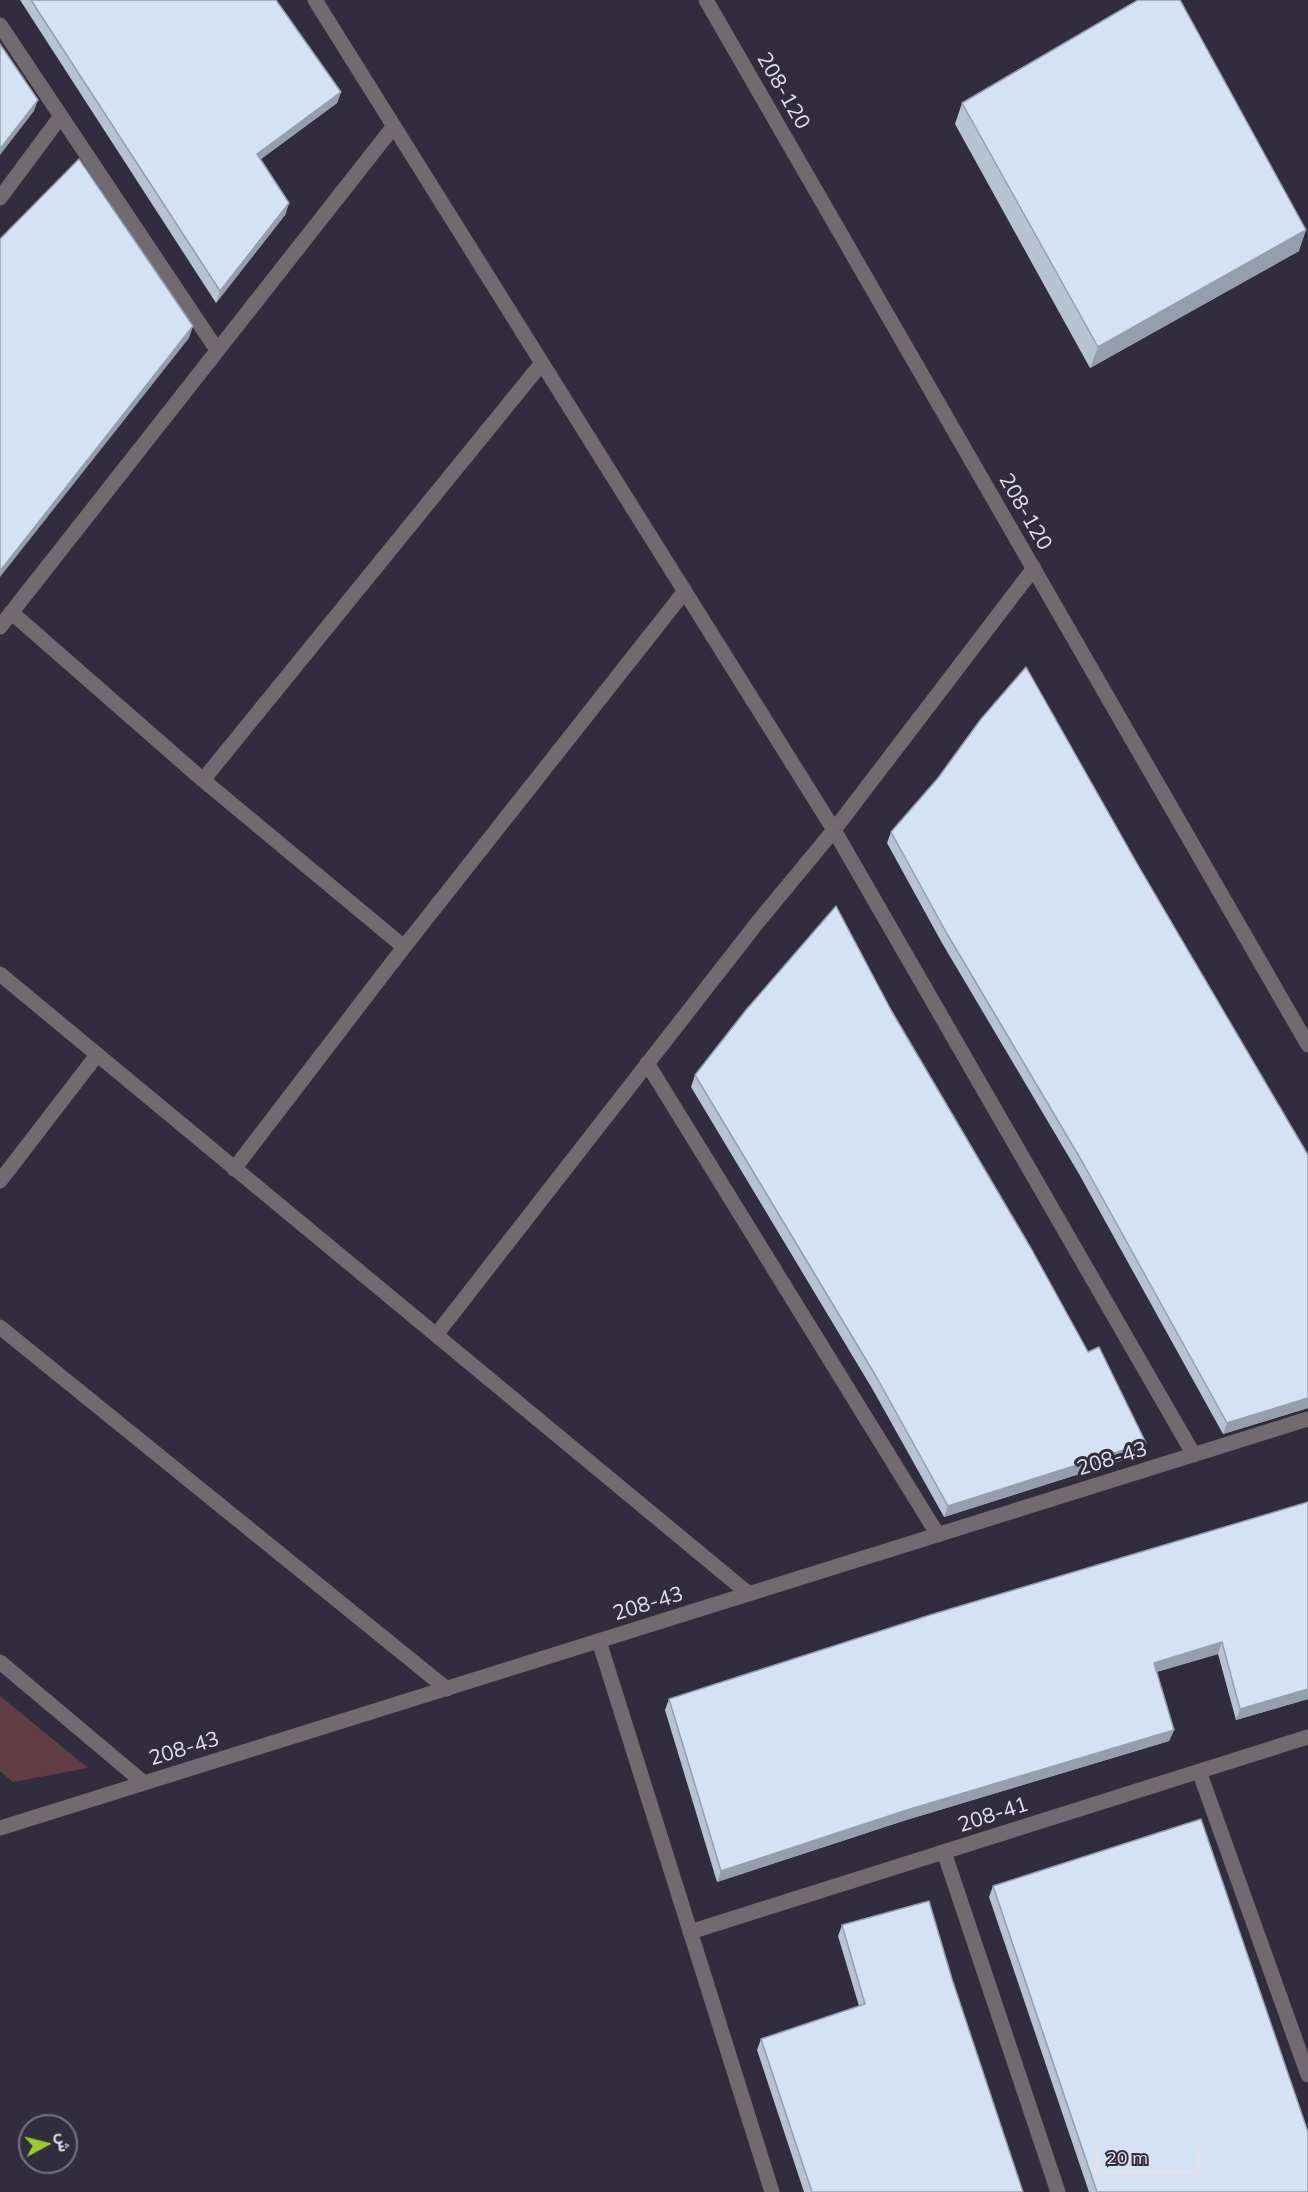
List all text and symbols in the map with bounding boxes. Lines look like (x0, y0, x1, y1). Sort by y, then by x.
street label: 208-120 (751, 48, 815, 134)
street label: 208-120 (993, 469, 1057, 555)
street label: 208-43 (1074, 1436, 1150, 1482)
street label: 208-43 (610, 1581, 686, 1627)
street label: 208-43 (146, 1726, 222, 1772)
street label: 208-41 (955, 1792, 1031, 1838)
north arrow (18, 2114, 78, 2174)
text: ش (53, 2131, 75, 2153)
scale bar (1098, 2135, 1203, 2173)
text: 20 m (1106, 2146, 1148, 2169)

